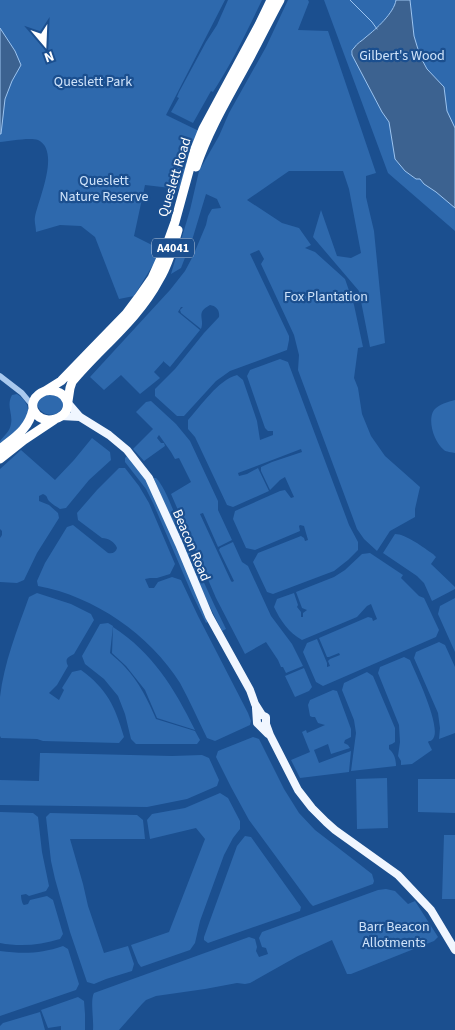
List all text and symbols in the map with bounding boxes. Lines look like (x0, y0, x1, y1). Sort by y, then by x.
north arrow (20, 20, 70, 70)
text: N (41, 45, 57, 67)
park label: Gilbert's Wood (359, 46, 445, 66)
park label: Queslett Park (54, 72, 132, 92)
street label: Queslett Road (153, 135, 197, 219)
park label: Queslett Nature Reserve (60, 171, 149, 207)
road number: A4041 (152, 238, 194, 258)
park label: Fox Plantation (284, 287, 368, 307)
street label: Beacon Road (167, 506, 215, 584)
park label: Barr Beacon Allotments (358, 917, 430, 953)

